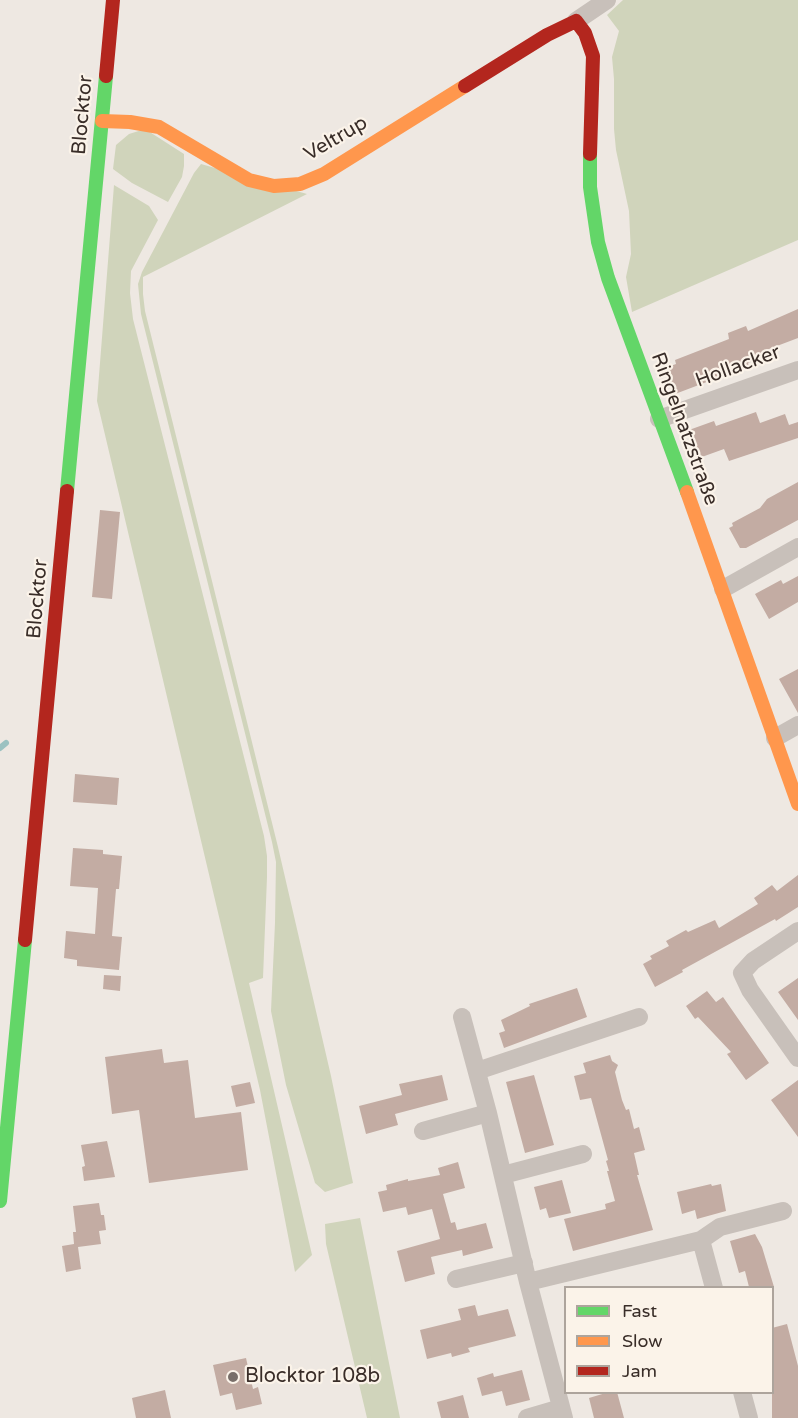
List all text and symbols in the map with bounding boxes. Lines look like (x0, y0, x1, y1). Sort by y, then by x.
street label: Blocktor (68, 74, 98, 156)
street label: Veltrup (300, 111, 372, 167)
street label: Hollacker (692, 341, 784, 393)
street label: Ringelnatzstraße (645, 349, 723, 509)
street label: Blocktor (23, 558, 53, 640)
legend (564, 1286, 774, 1394)
text: Fast (622, 1300, 657, 1322)
text: Slow (622, 1330, 663, 1352)
text: Jam (622, 1360, 657, 1382)
place label: Blocktor 108b (245, 1365, 380, 1389)
marker: Blocktor 108b (226, 1370, 240, 1384)

